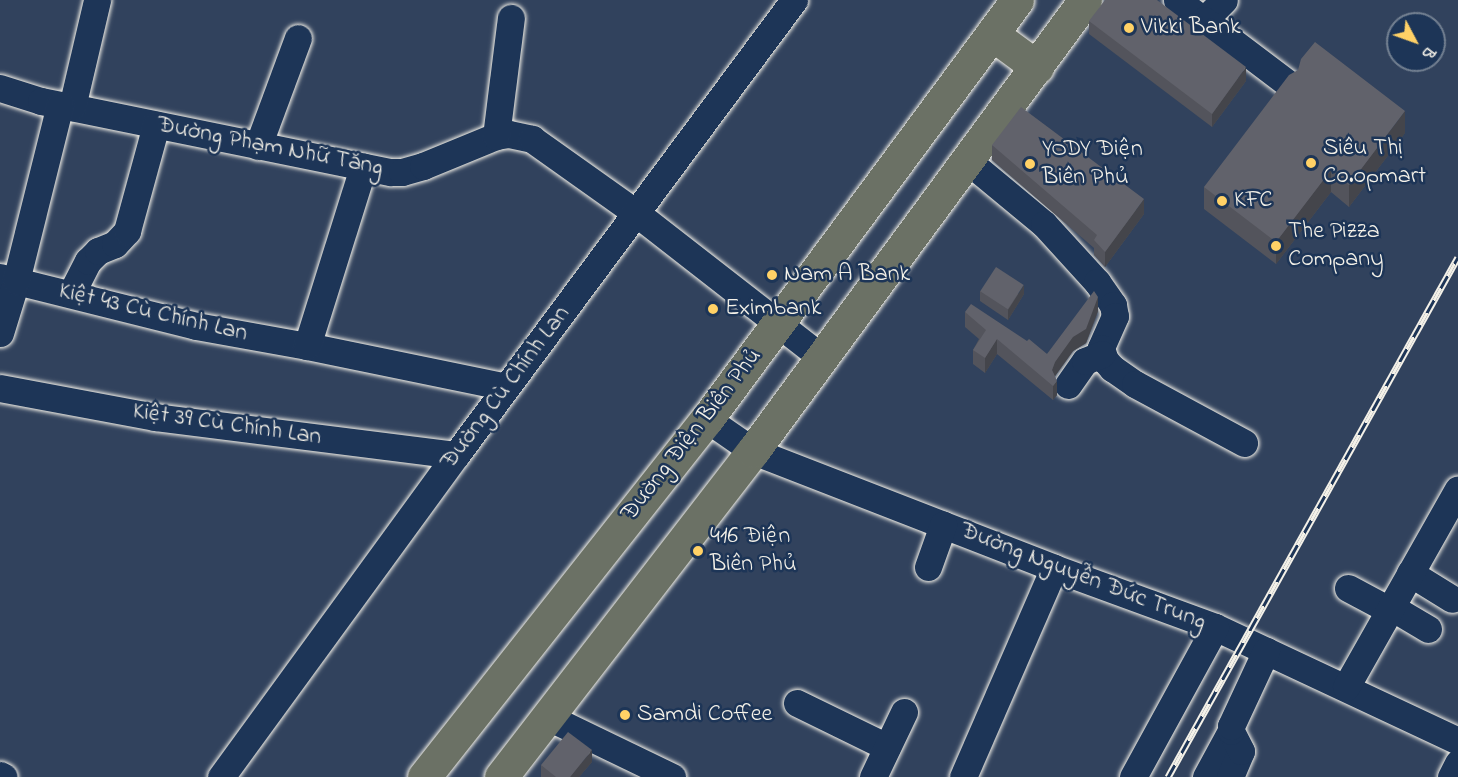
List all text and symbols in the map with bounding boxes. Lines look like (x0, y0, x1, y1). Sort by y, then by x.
north arrow (1386, 12, 1446, 72)
place label: Vikki Bank (1141, 14, 1241, 42)
marker: Vikki Bank (1122, 21, 1136, 35)
text: B (1415, 41, 1441, 64)
street label: Đường Phạm Nhữ Tăng (155, 111, 385, 183)
place label: Siêu Thị Co.opmart (1323, 135, 1426, 191)
place label: YODY Điện Biên Phủ (1042, 136, 1143, 192)
marker: Siêu Thị Co.opmart (1304, 156, 1318, 170)
marker: YODY Điện Biên Phủ (1023, 157, 1037, 171)
place label: KFC (1234, 187, 1272, 215)
marker: KFC (1215, 194, 1229, 208)
place label: The Pizza Company (1288, 218, 1383, 274)
marker: The Pizza Company (1269, 239, 1283, 253)
place label: Nam A Bank (784, 261, 910, 289)
marker: Nam A Bank (765, 268, 779, 282)
street label: Kiệt 43 Cù Chính Lan (56, 277, 250, 349)
place label: Eximbank (725, 295, 821, 323)
street label: Đường Cù Chính Lan (435, 301, 577, 475)
marker: Eximbank (706, 302, 720, 316)
street label: Đường Điện Biên Phủ (616, 343, 768, 527)
street label: Kiệt 39 Cù Chính Lan (131, 398, 323, 452)
street label: Đường Nguyễn Đức Trung (956, 517, 1210, 637)
place label: 416 Điện Biên Phủ (710, 523, 797, 579)
marker: 416 Điện Biên Phủ (691, 544, 705, 558)
place label: Samdi Coffee (637, 701, 772, 729)
marker: Samdi Coffee (618, 708, 632, 722)

